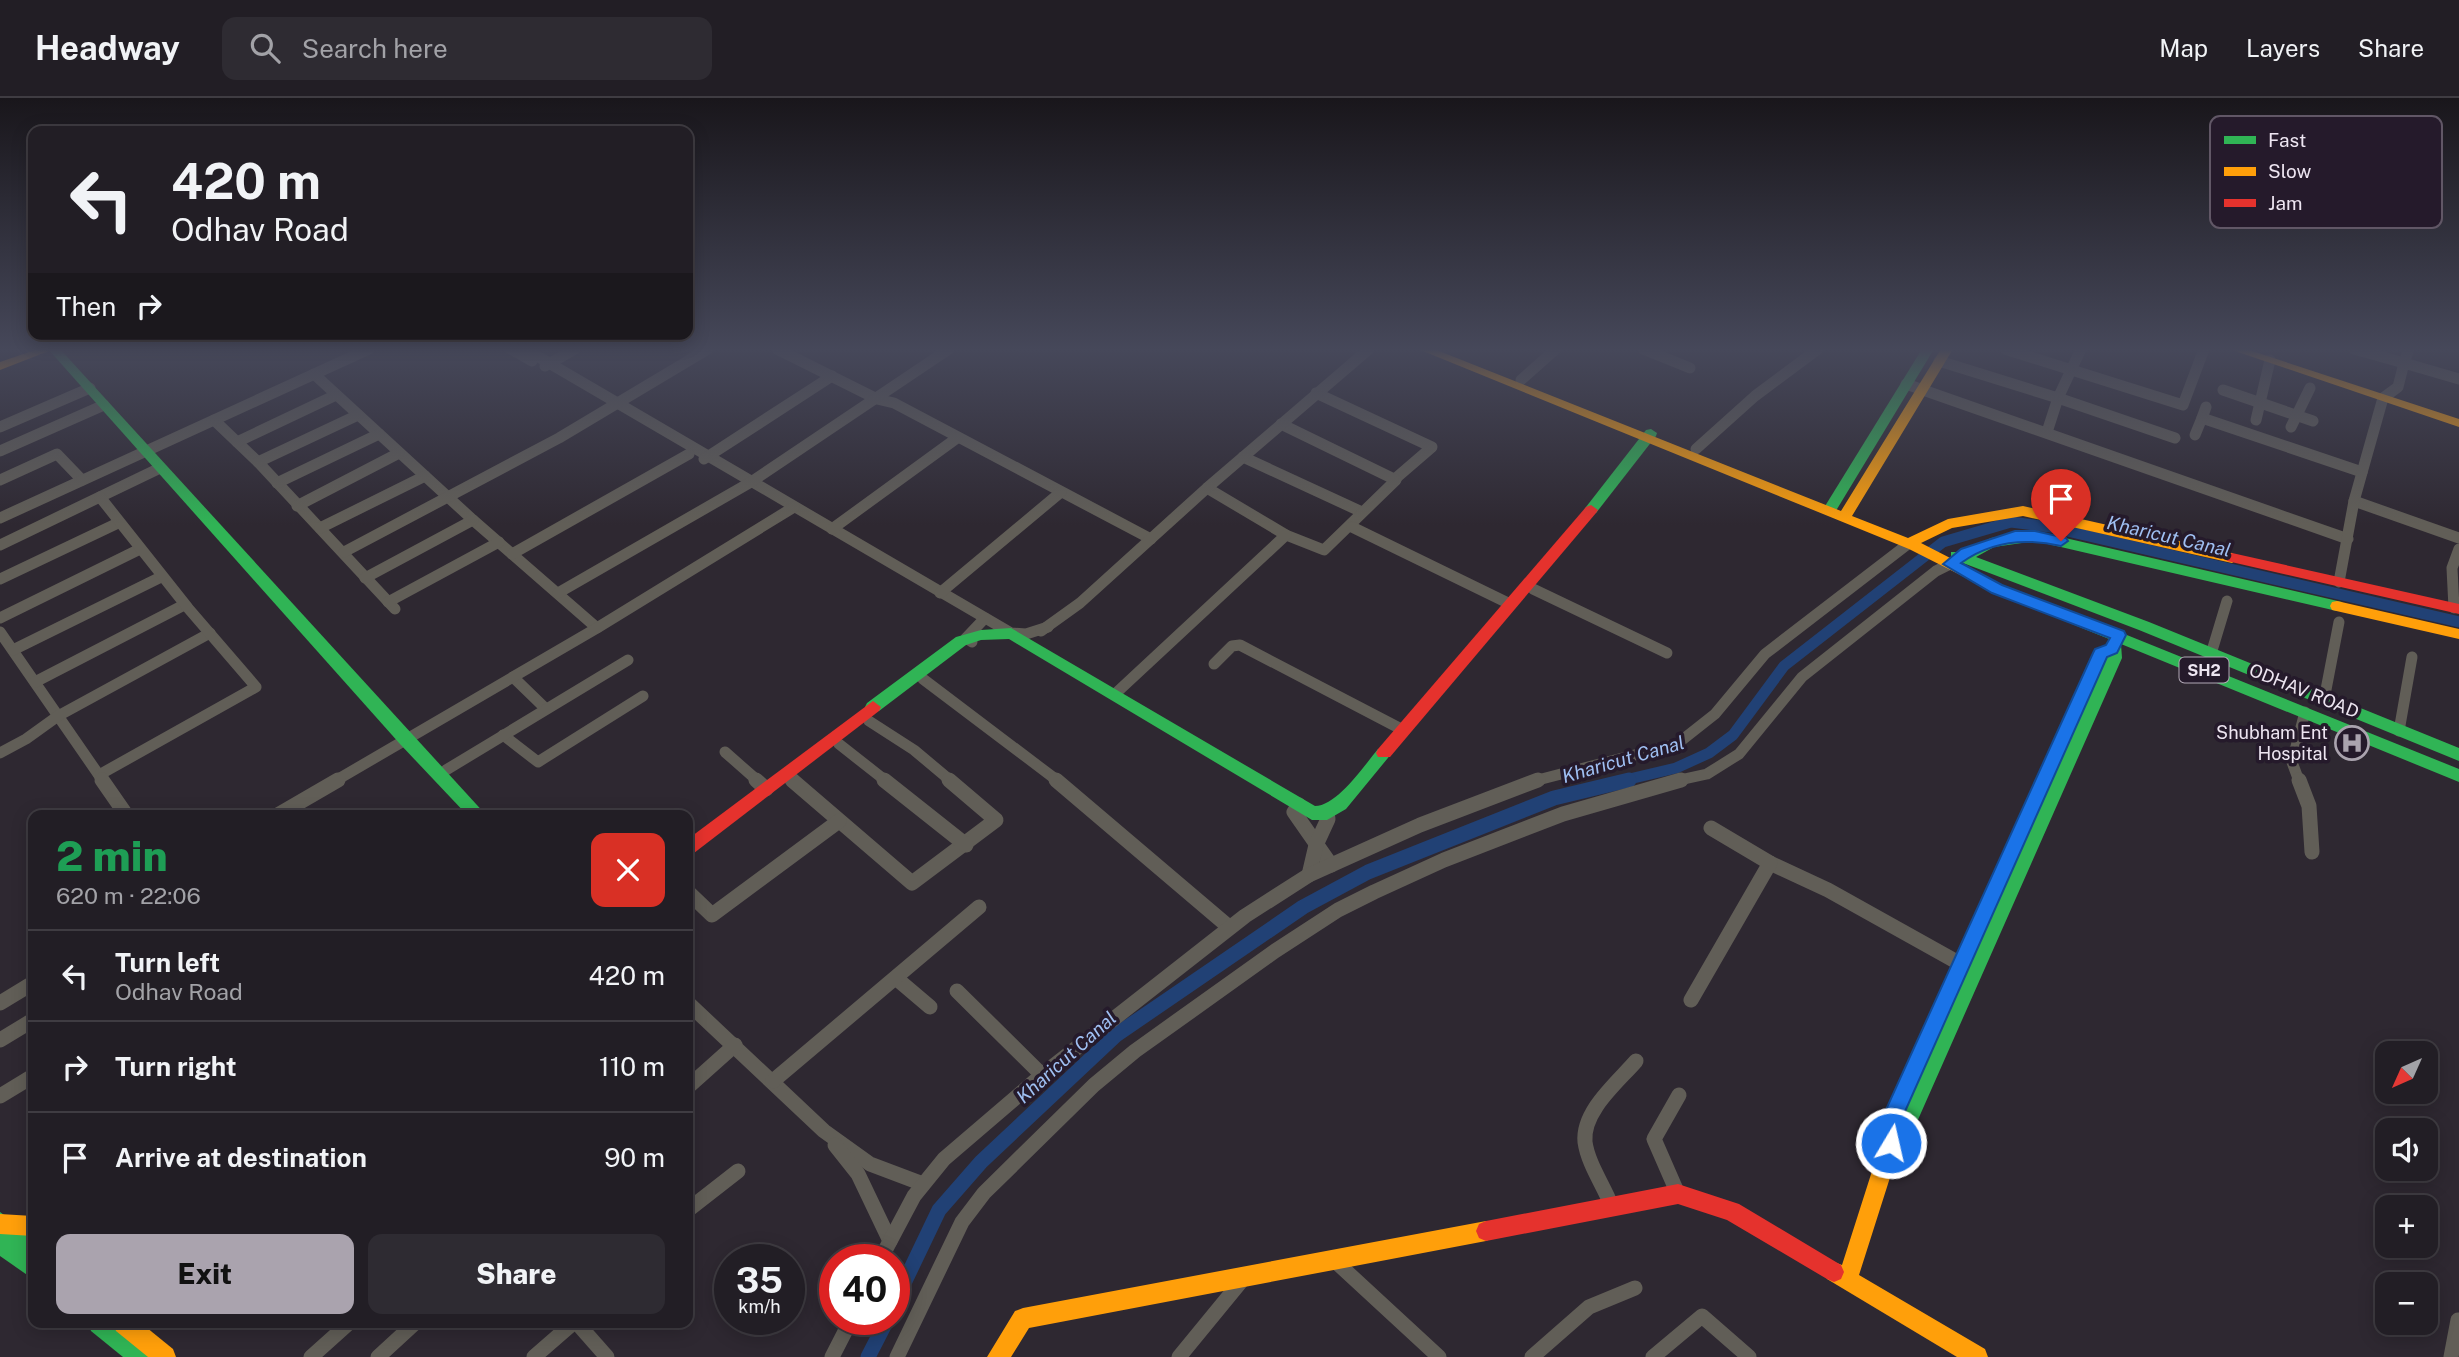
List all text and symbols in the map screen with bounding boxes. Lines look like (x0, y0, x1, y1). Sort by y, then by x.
search box (222, 17, 712, 80)
text: Headway (35, 29, 180, 67)
icon: search (246, 29, 284, 67)
text: Search here (302, 33, 448, 64)
text: Map (2159, 34, 2208, 62)
text: Layers (2246, 34, 2320, 62)
text: Share (2358, 34, 2424, 62)
legend (2210, 116, 2442, 228)
text: Fast (2268, 129, 2306, 151)
text: 420 m (171, 152, 321, 210)
icon: left (56, 154, 147, 245)
text: Slow (2268, 160, 2312, 182)
text: Jam (2268, 192, 2302, 214)
text: Odhav Road (171, 211, 349, 248)
icon: right (130, 287, 168, 325)
text: Then (56, 291, 116, 322)
pin (2031, 469, 2091, 541)
icon: arrive (2042, 480, 2080, 518)
water label: Kharicut Canal (2105, 511, 2233, 561)
road number: SH2 (2180, 657, 2228, 682)
street label: ODHAV ROAD (2246, 659, 2362, 722)
place label: Shubham Ent Hospital (2216, 722, 2328, 764)
hospital icon: Shubham Ent Hospital (2333, 724, 2371, 762)
water label: Kharicut Canal (1559, 731, 1687, 787)
text: 2 min (56, 831, 168, 880)
button: close (591, 833, 665, 907)
text: 620 m · 22:06 (56, 882, 201, 909)
text: Turn left (115, 947, 220, 978)
icon: left (56, 957, 94, 995)
text: 420 m (588, 960, 665, 991)
text: Odhav Road (115, 978, 243, 1005)
water label: Kharicut Canal (1012, 1007, 1120, 1107)
north arrow (2375, 1041, 2438, 1104)
map controls (2375, 1041, 2438, 1335)
icon: right (56, 1048, 94, 1086)
text: Turn right (115, 1051, 237, 1082)
text: 110 m (599, 1051, 665, 1082)
position arrow (1854, 1106, 1928, 1180)
button: sound (2375, 1118, 2438, 1181)
icon: arrive (56, 1139, 94, 1177)
text: Arrive at destination (115, 1142, 367, 1173)
text: 90 m (604, 1142, 665, 1173)
button: + (2375, 1195, 2438, 1258)
button: Exit (56, 1234, 354, 1314)
button: Share (368, 1234, 665, 1314)
speed limit sign: 40 (819, 1244, 910, 1335)
text: 35 (736, 1260, 783, 1301)
button: − (2375, 1272, 2438, 1335)
text: km/h (738, 1296, 781, 1317)

